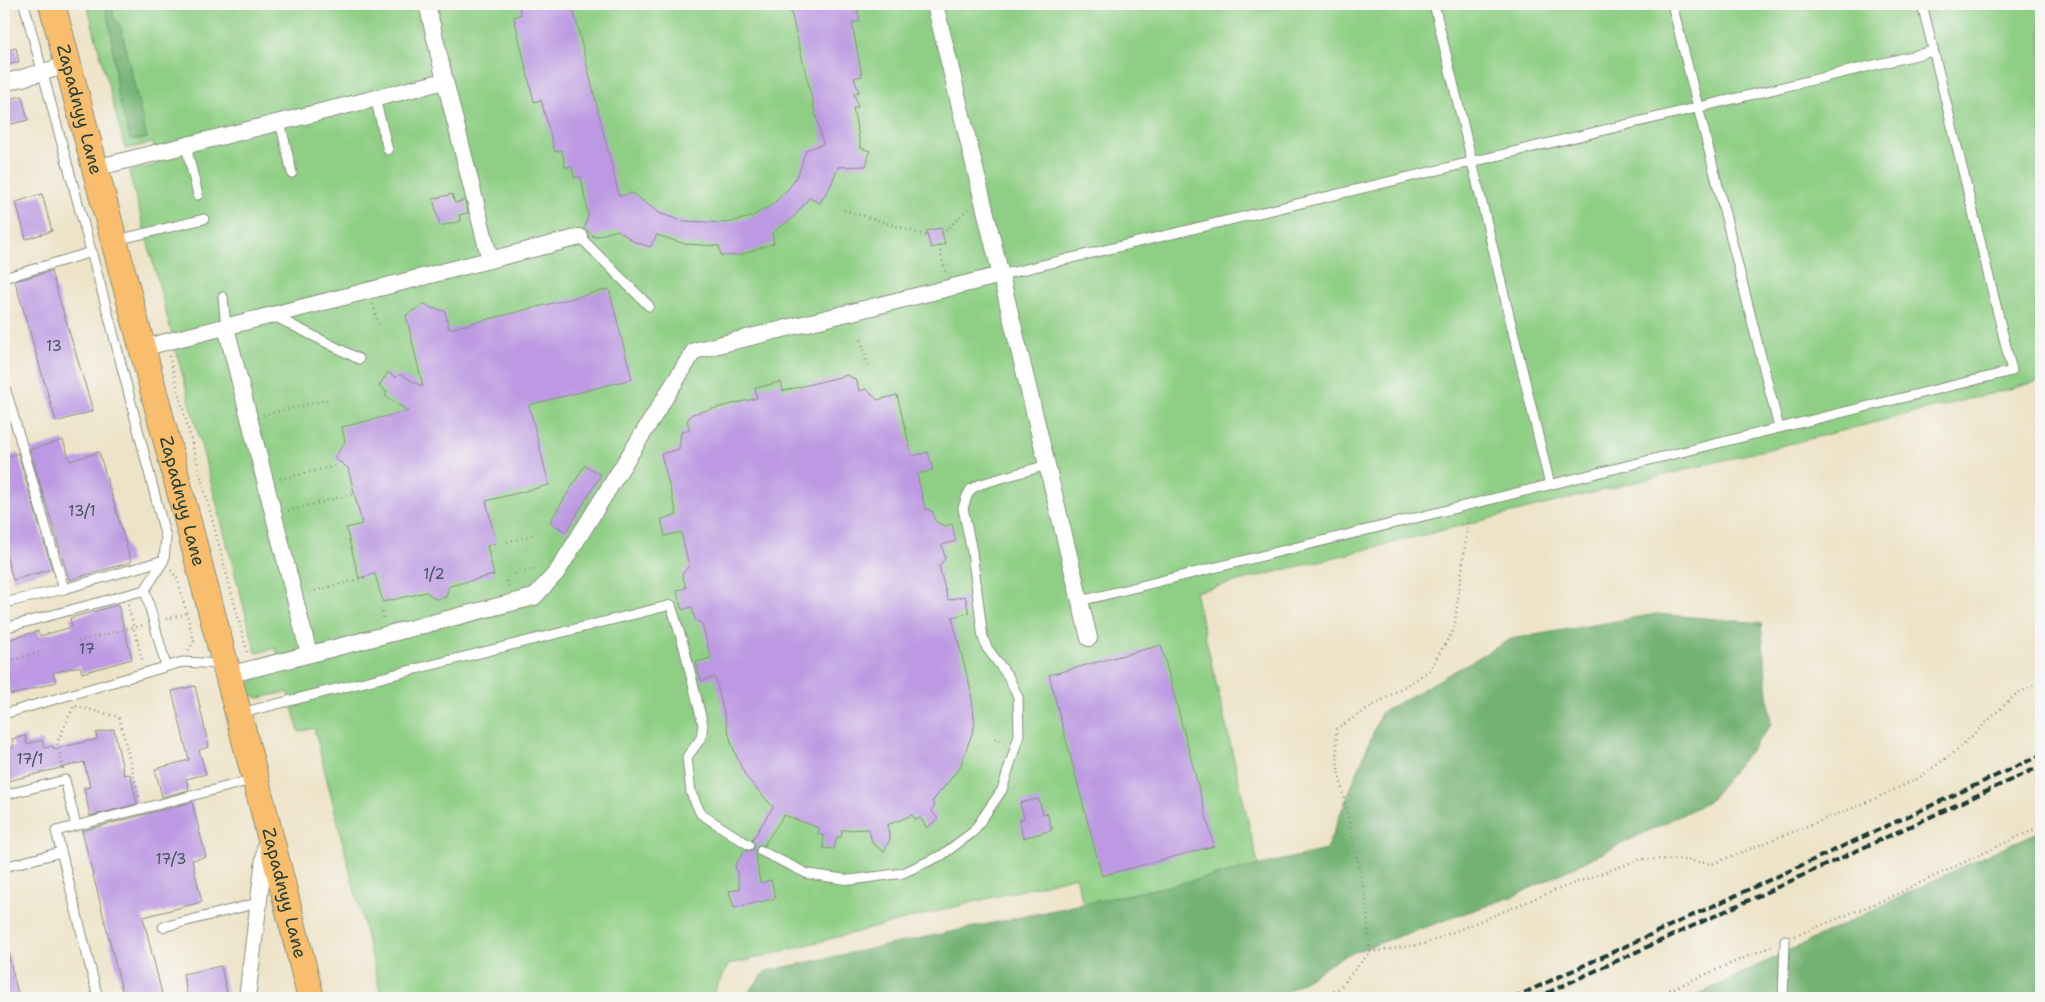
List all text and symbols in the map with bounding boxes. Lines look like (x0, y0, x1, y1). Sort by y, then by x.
street label: Zapadnyy Lane (51, 42, 108, 177)
house number: 13 (46, 336, 62, 356)
street label: Zapadnyy Lane (154, 433, 211, 569)
house number: 13/1 (68, 501, 96, 521)
house number: 1/2 (423, 564, 445, 584)
house number: 17 (79, 639, 95, 659)
house number: 17/1 (17, 749, 43, 769)
street label: Zapadnyy Lane (256, 825, 313, 961)
house number: 17/3 (156, 849, 186, 869)

